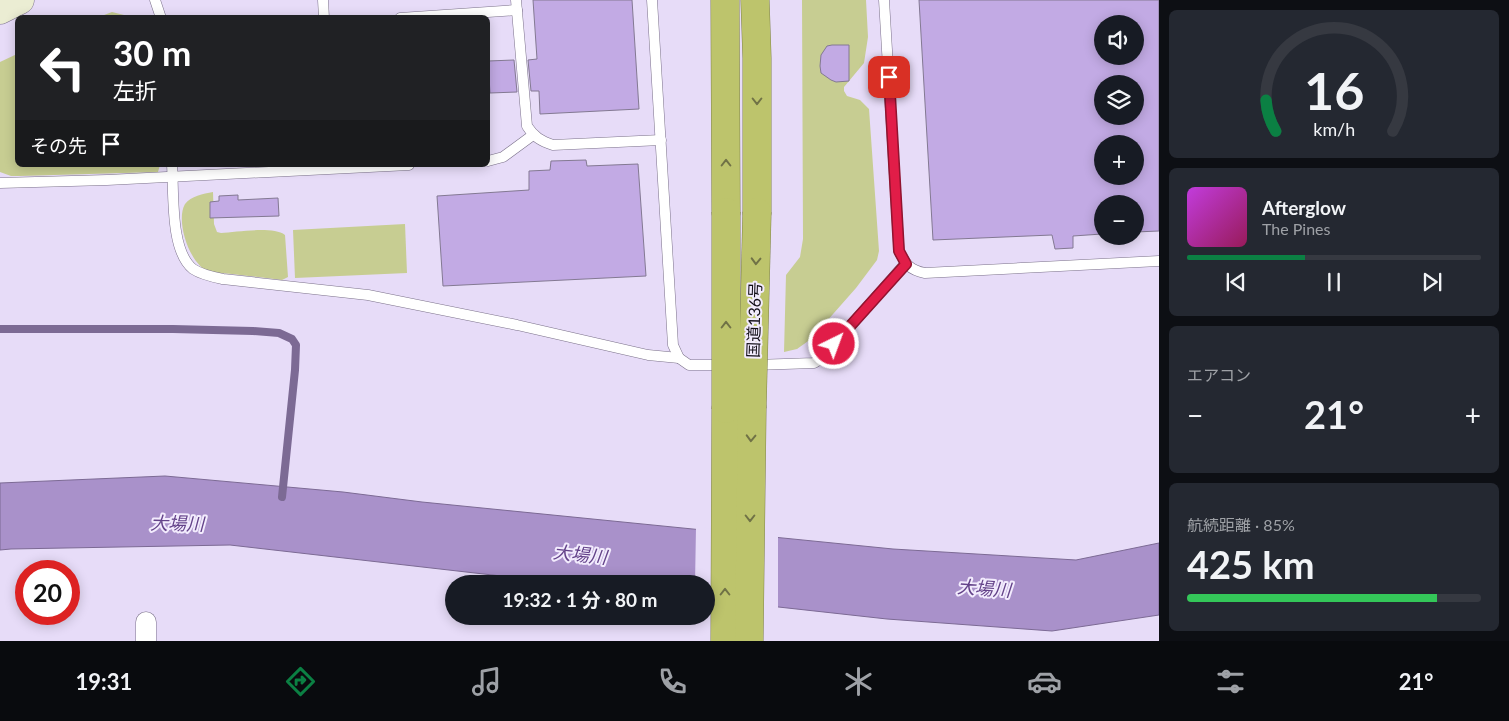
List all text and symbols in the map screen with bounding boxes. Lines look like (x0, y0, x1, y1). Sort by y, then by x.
map controls (1094, 15, 1144, 245)
button: sound (1094, 15, 1144, 65)
text: 30 m (113, 31, 191, 73)
icon: left (30, 35, 95, 100)
pin (868, 56, 910, 98)
text: 16 (1304, 59, 1364, 121)
icon: arrive (875, 63, 903, 91)
button: layers (1094, 75, 1144, 125)
text: 左折 (113, 77, 157, 104)
one-way arrow (752, 98, 762, 105)
text: km/h (1313, 118, 1355, 140)
icon: arrive (97, 130, 125, 158)
text: その先 (30, 134, 87, 157)
button: + (1094, 135, 1144, 185)
one-way arrow (721, 159, 731, 166)
button: − (1094, 195, 1144, 245)
text: Afterglow (1262, 196, 1346, 219)
text: The Pines (1262, 219, 1331, 238)
one-way arrow (751, 258, 761, 265)
icon: previous (1222, 268, 1250, 296)
icon: pause (1320, 268, 1348, 296)
icon: next (1418, 268, 1446, 296)
street label: 国道136号 (743, 282, 764, 358)
position arrow (807, 317, 859, 369)
one-way arrow (721, 321, 731, 328)
text: エアコン (1187, 365, 1251, 384)
text: 21° (1304, 391, 1364, 437)
text: − (1187, 398, 1203, 432)
text: + (1465, 398, 1481, 432)
one-way arrow (746, 435, 756, 443)
water label: 大場川 (150, 512, 206, 535)
one-way arrow (745, 514, 755, 522)
text: 航続距離 · 85% (1187, 515, 1295, 534)
water label: 大場川 (552, 540, 610, 568)
text: 425 km (1187, 541, 1315, 587)
speed limit sign: 20 (15, 560, 80, 625)
water label: 大場川 (956, 575, 1014, 601)
text: 19:32 · 1 分 · 80 m (502, 588, 658, 611)
one-way arrow (720, 588, 730, 596)
icon: directions (283, 664, 318, 699)
icon: music (469, 664, 504, 699)
icon: phone (655, 664, 690, 699)
icon: climate (841, 664, 876, 699)
icon: car (1027, 664, 1062, 699)
icon: filters (1213, 664, 1248, 699)
text: 19:31 (75, 668, 132, 695)
text: 21° (1399, 668, 1433, 695)

